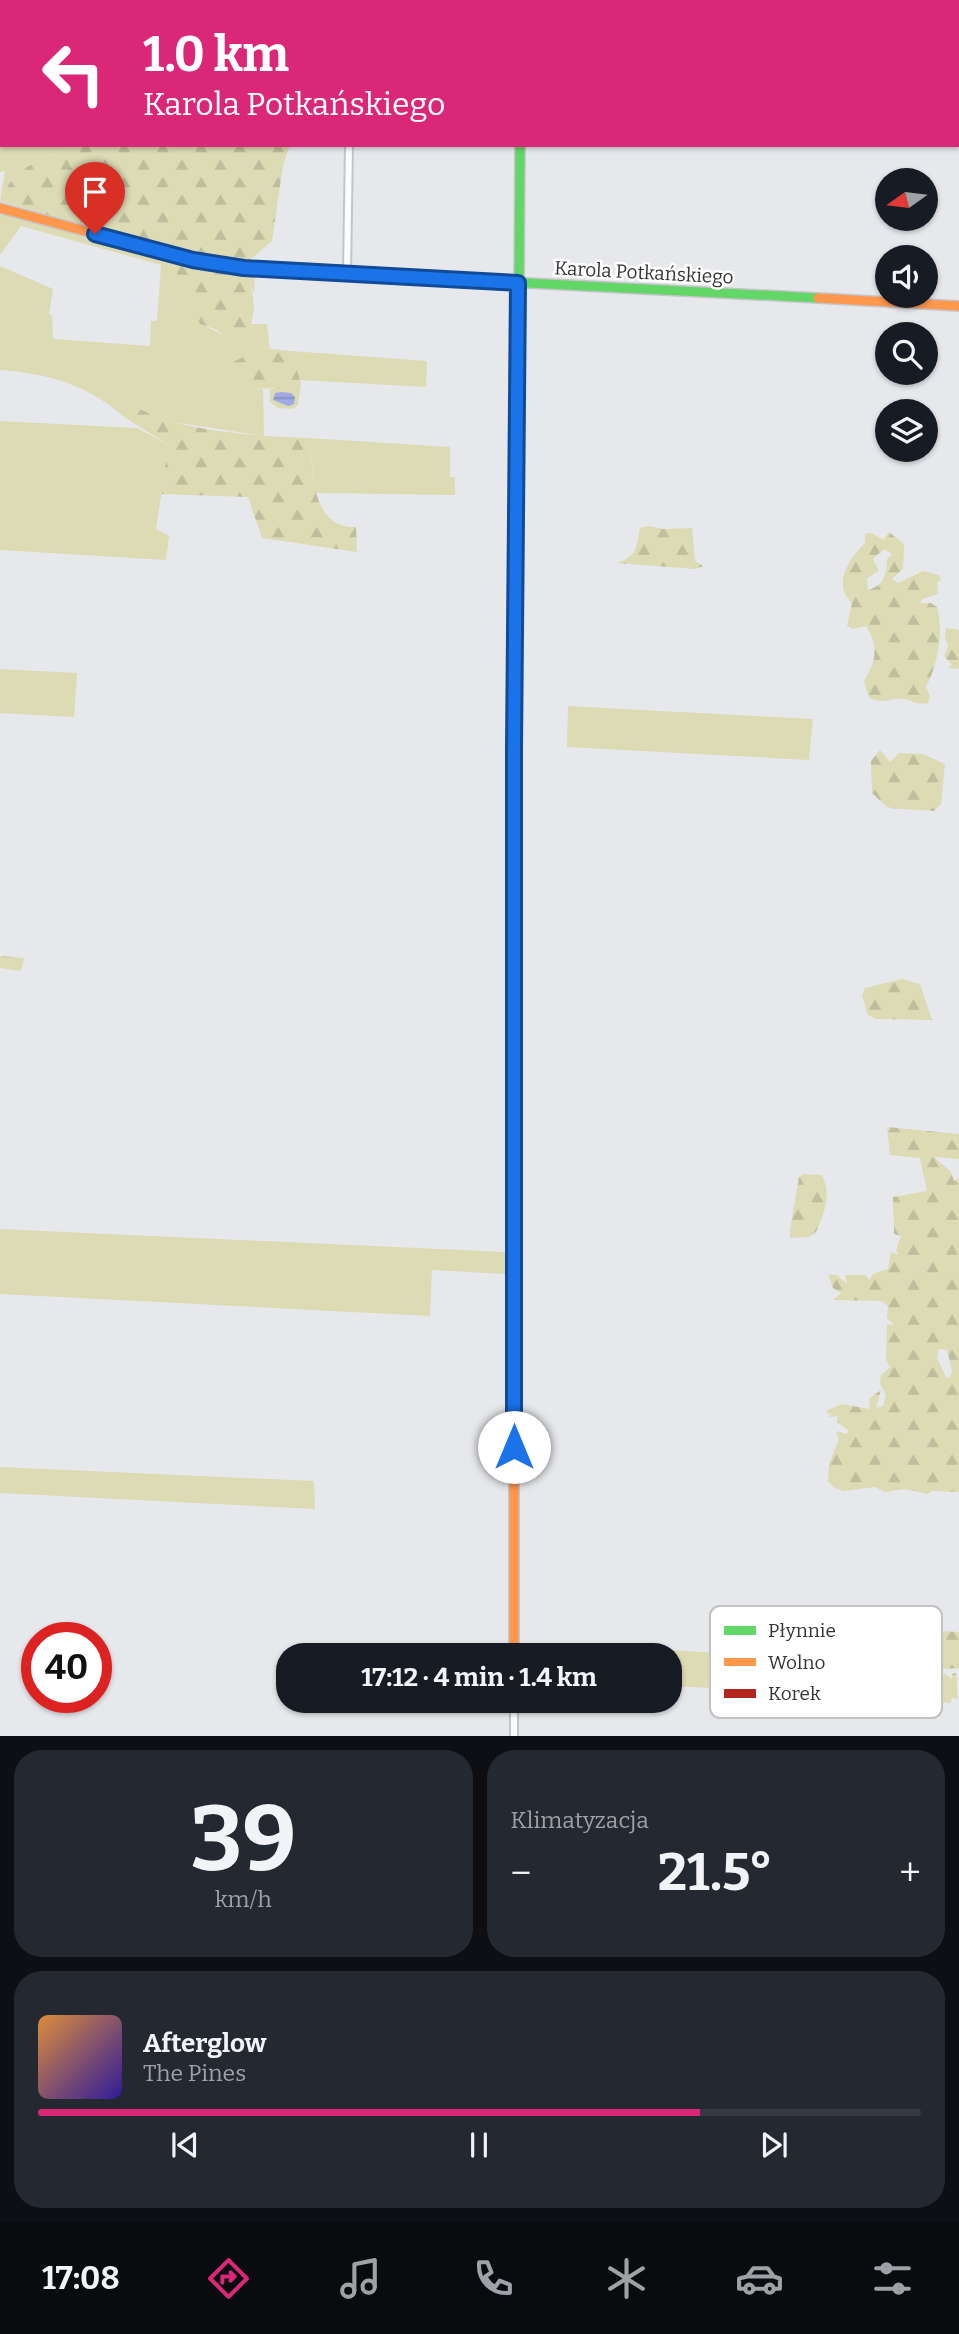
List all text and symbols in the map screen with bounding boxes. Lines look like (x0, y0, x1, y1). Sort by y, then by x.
text: 1.0 km (143, 25, 289, 84)
icon: left (28, 28, 119, 119)
text: Karola Potkańskiego (143, 85, 445, 123)
pin (65, 162, 125, 234)
north arrow (875, 168, 938, 231)
map controls (875, 168, 938, 462)
icon: arrive (76, 173, 114, 211)
button: sound (875, 245, 938, 308)
street label: Karola Potkańskiego (554, 256, 734, 289)
button: search (875, 322, 938, 385)
button: layers (875, 399, 938, 462)
position arrow (477, 1410, 551, 1484)
legend (710, 1606, 942, 1718)
text: Płynnie (768, 1619, 836, 1642)
speed limit sign: 40 (21, 1622, 112, 1713)
text: Wolno (768, 1651, 825, 1674)
text: 17:12 · 4 min · 1.4 km (361, 1662, 597, 1693)
text: Korek (768, 1682, 821, 1705)
text: 39 (190, 1785, 296, 1894)
text: Klimatyzacja (511, 1806, 649, 1834)
text: 21.5° (658, 1841, 773, 1904)
text: − (511, 1850, 531, 1896)
text: + (899, 1850, 921, 1896)
text: km/h (215, 1885, 272, 1913)
text: Afterglow (143, 2028, 266, 2059)
text: The Pines (143, 2059, 246, 2087)
icon: previous (166, 2126, 204, 2164)
icon: pause (460, 2126, 498, 2164)
icon: next (755, 2126, 793, 2164)
icon: directions (204, 2254, 253, 2303)
icon: music (336, 2254, 385, 2303)
icon: phone (469, 2254, 518, 2303)
icon: climate (602, 2254, 651, 2303)
icon: car (735, 2254, 784, 2303)
icon: filters (868, 2254, 917, 2303)
text: 17:08 (42, 2259, 120, 2297)

